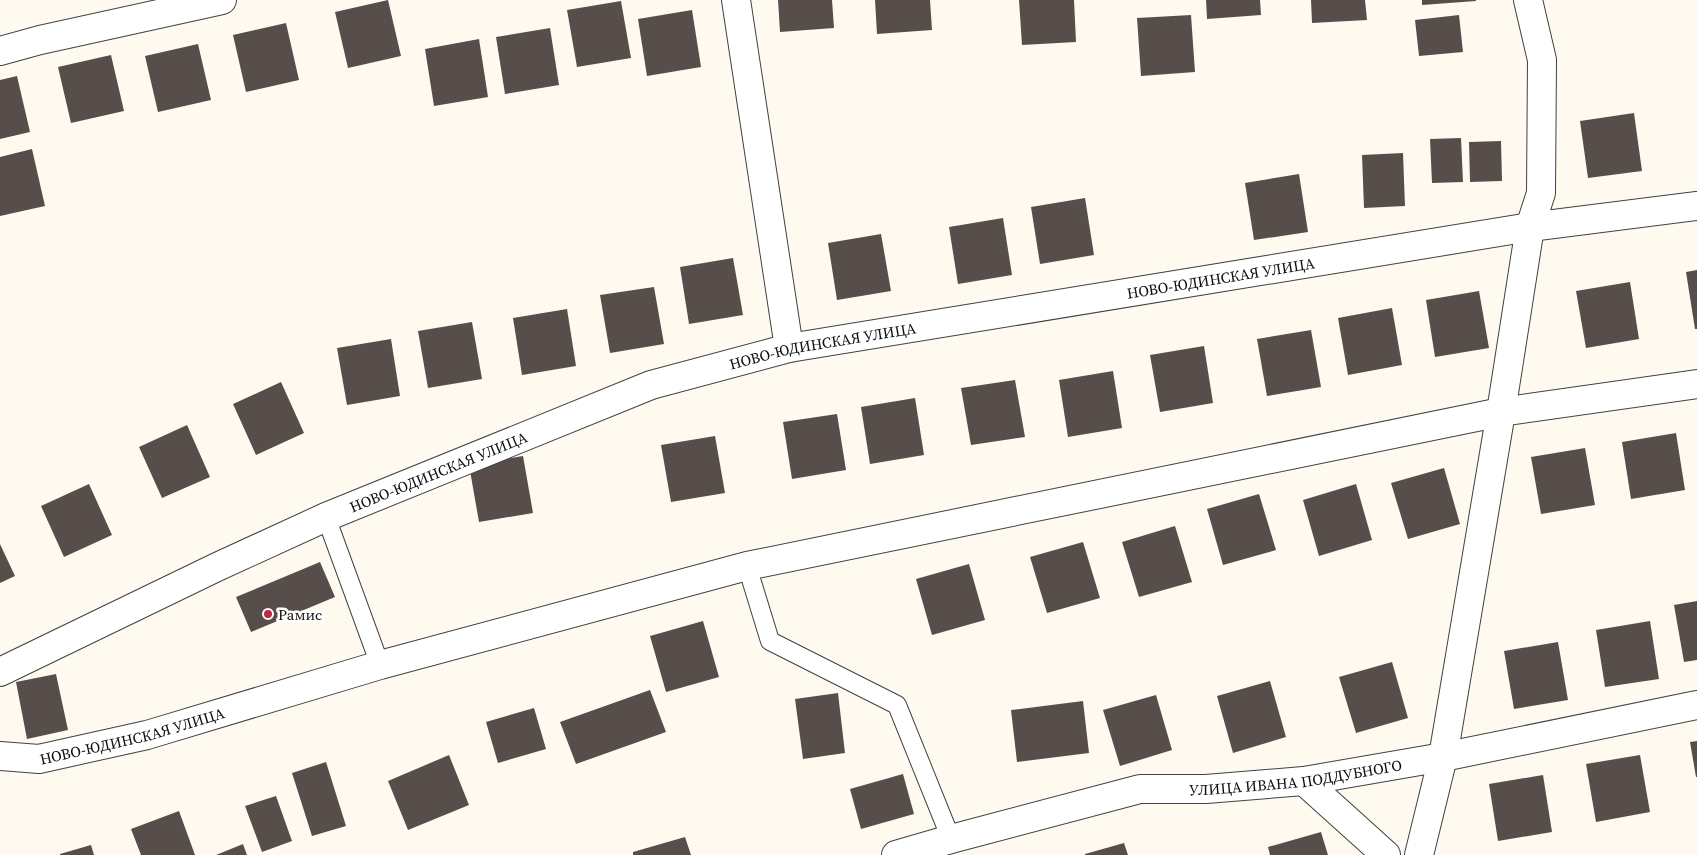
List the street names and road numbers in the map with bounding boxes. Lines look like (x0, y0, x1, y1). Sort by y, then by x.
street label: НОВО-ЮДИНСКАЯ УЛИЦА (1125, 252, 1316, 303)
street label: НОВО-ЮДИНСКАЯ УЛИЦА (727, 317, 917, 374)
street label: НОВО-ЮДИНСКАЯ УЛИЦА (346, 426, 530, 517)
street label: НОВО-ЮДИНСКАЯ УЛИЦА (38, 702, 227, 769)
street label: УЛИЦА ИВАНА ПОДДУБНОГО (1189, 754, 1403, 800)

